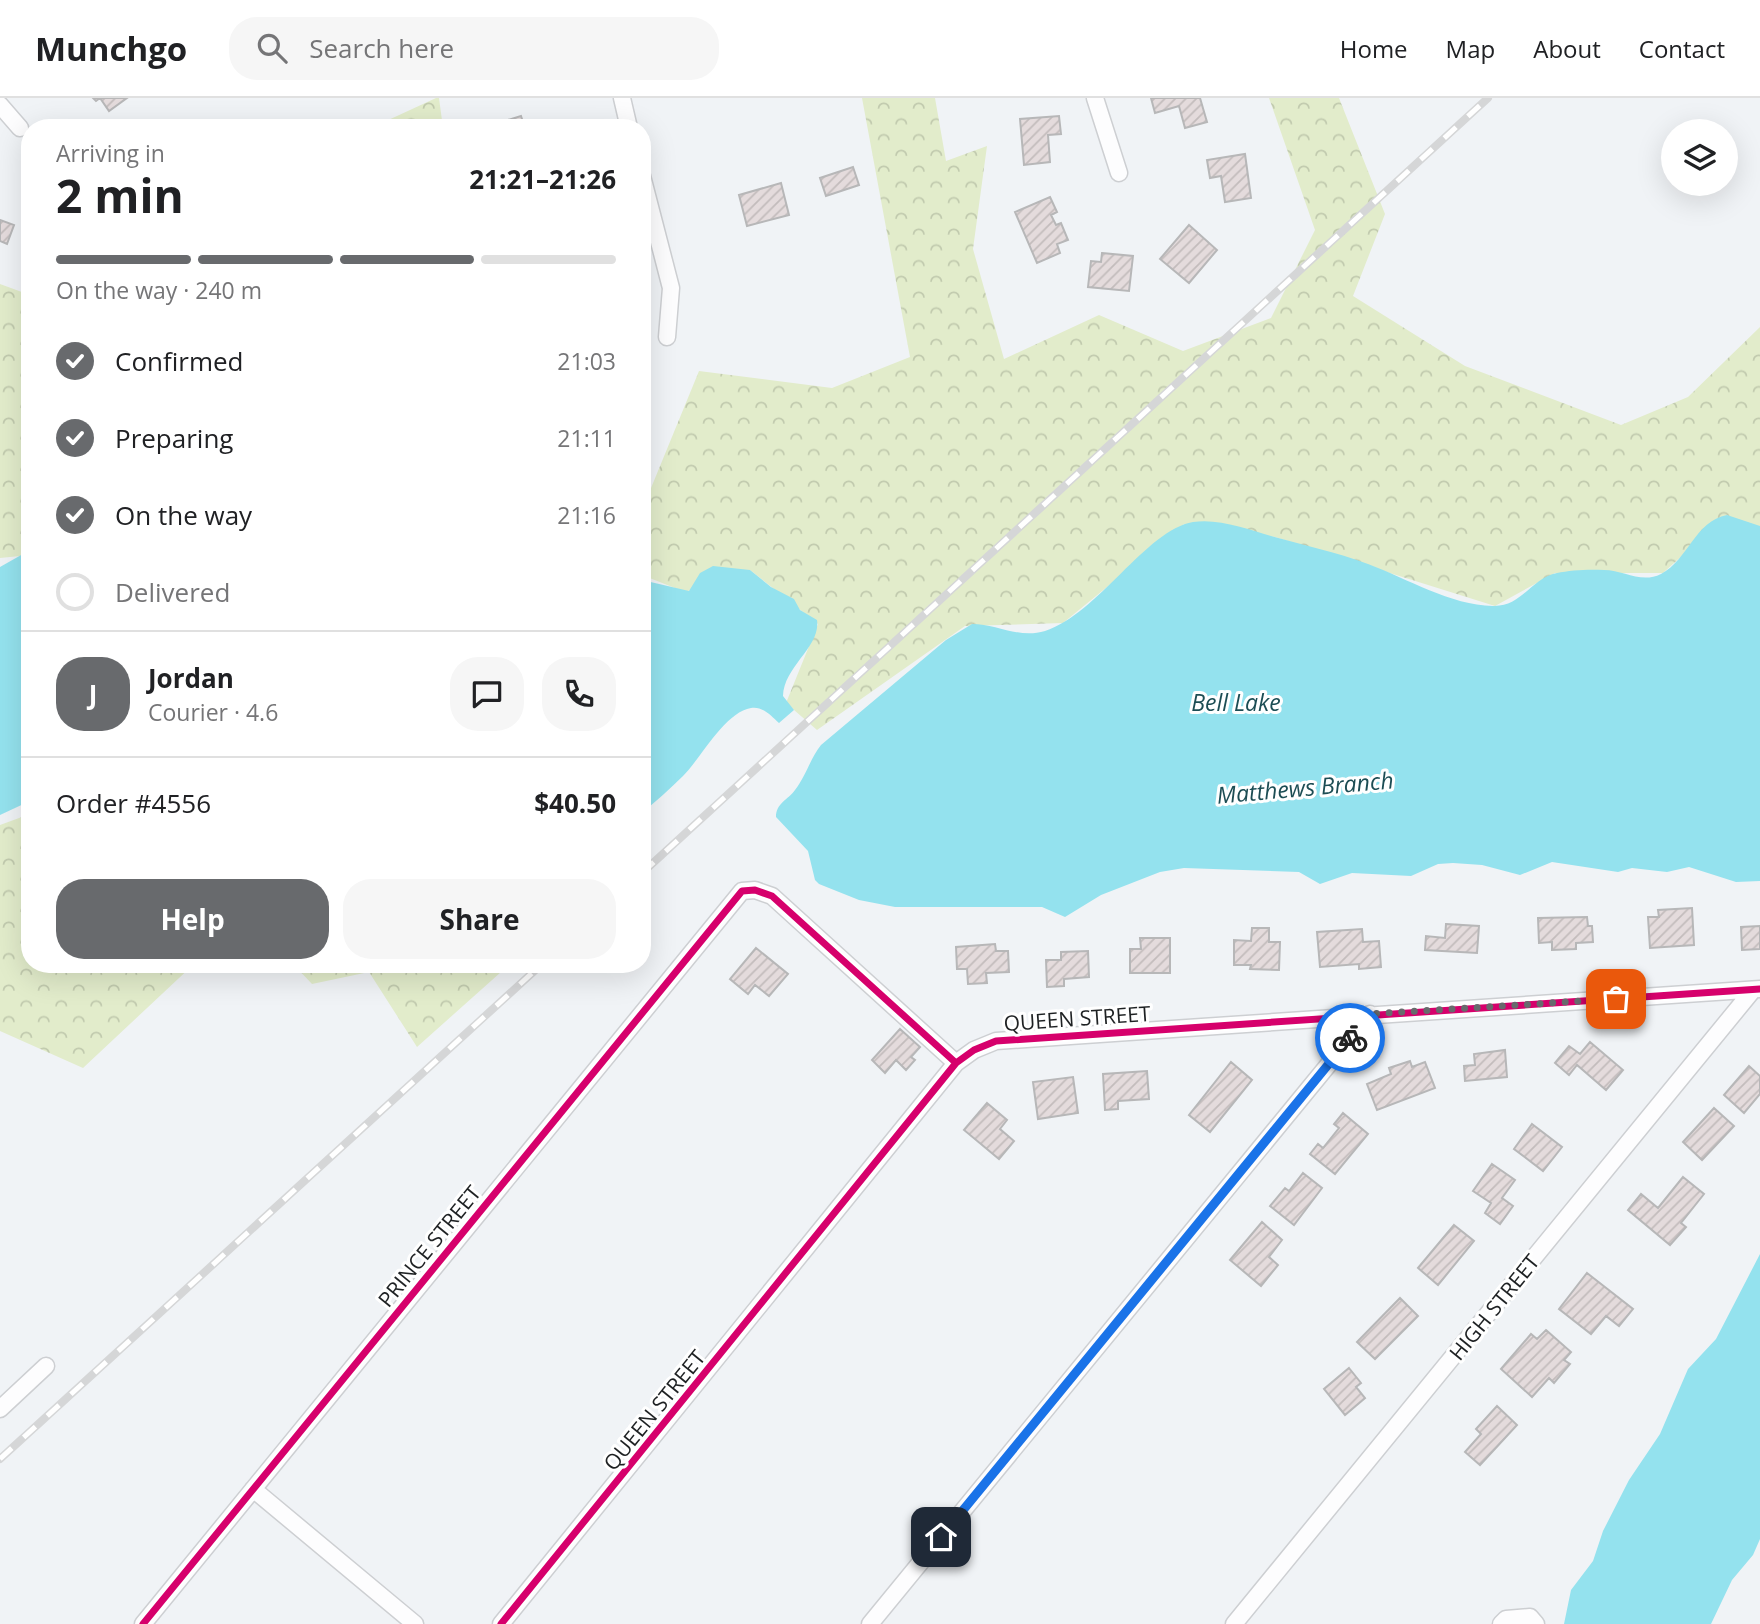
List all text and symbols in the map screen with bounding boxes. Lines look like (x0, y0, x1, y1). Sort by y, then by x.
search box (229, 17, 719, 80)
text: Munchgo (35, 26, 187, 71)
icon: search (253, 29, 291, 67)
text: Search here (309, 30, 454, 66)
text: Home (1340, 32, 1408, 65)
text: Map (1446, 32, 1495, 65)
text: About (1533, 32, 1601, 65)
text: Contact (1639, 32, 1725, 65)
map controls (1661, 119, 1738, 196)
button: layers (1661, 119, 1738, 196)
text: Arriving in (56, 137, 165, 169)
text: 21:21–21:26 (469, 161, 616, 197)
text: 2 min (56, 164, 184, 226)
text: On the way · 240 m (56, 274, 262, 306)
icon: check (56, 342, 94, 380)
text: Confirmed (115, 343, 243, 379)
text: 21:03 (557, 345, 616, 377)
icon: check (56, 419, 94, 457)
text: Preparing (115, 420, 233, 456)
text: 21:11 (557, 422, 616, 454)
icon: check (56, 496, 94, 534)
text: On the way (115, 497, 252, 533)
text: 21:16 (557, 499, 616, 531)
text: Delivered (115, 574, 230, 610)
button: chat (450, 657, 524, 731)
button: phone (542, 657, 616, 731)
text: Jordan (148, 660, 234, 696)
text: J (89, 676, 97, 712)
water label: Bell Lake (1191, 686, 1281, 718)
text: Courier · 4.6 (148, 696, 278, 728)
water label: Matthews Branch (1215, 763, 1395, 811)
text: Order #4556 (56, 785, 211, 821)
text: $40.50 (534, 785, 616, 821)
button: Help (56, 879, 329, 959)
button: Share (343, 879, 616, 959)
pin (1586, 969, 1646, 1029)
icon: bag (1597, 980, 1635, 1018)
street label: QUEEN STREET (1003, 999, 1152, 1037)
courier (1315, 1003, 1385, 1073)
icon: bike (1331, 1019, 1369, 1057)
street label: PRINCE STREET (371, 1179, 487, 1313)
street label: HIGH STREET (1443, 1248, 1546, 1366)
street label: QUEEN STREET (597, 1344, 711, 1476)
pin (911, 1507, 971, 1567)
icon: home (922, 1518, 960, 1556)

